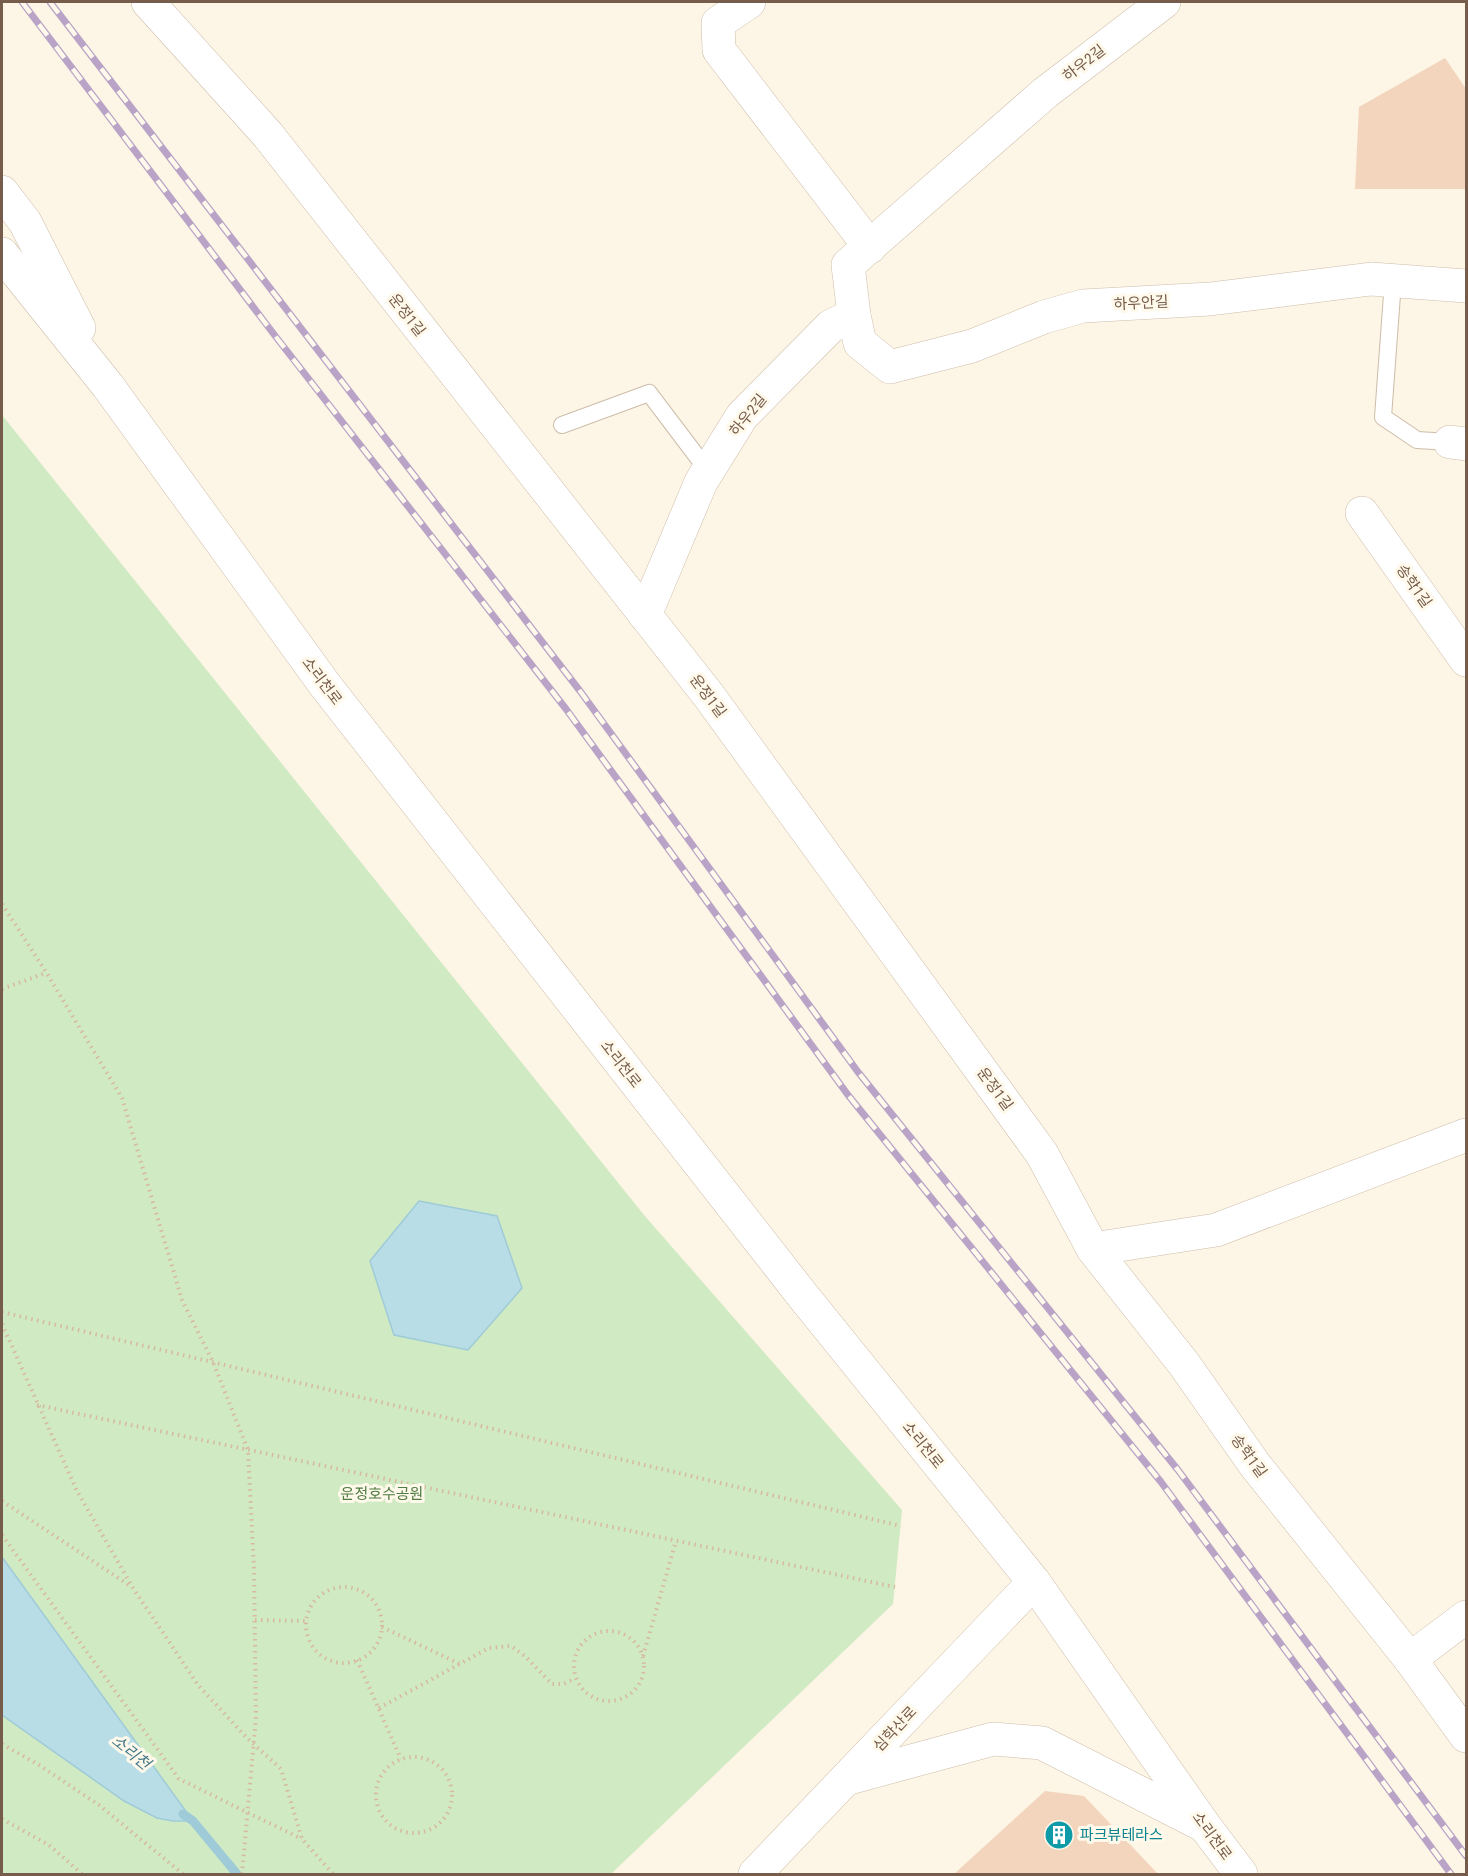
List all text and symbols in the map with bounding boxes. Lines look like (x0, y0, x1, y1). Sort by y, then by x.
street label: 하우2길 (1059, 41, 1109, 85)
street label: 운정1길 (385, 290, 429, 340)
street label: 하우안길 (1113, 293, 1169, 313)
street label: 하우2길 (726, 390, 770, 440)
street label: 송학1길 (1393, 561, 1435, 611)
street label: 소리천로 (298, 654, 346, 708)
street label: 운정1길 (686, 671, 730, 721)
street label: 소리천로 (597, 1037, 645, 1091)
street label: 운정1길 (973, 1064, 1017, 1114)
street label: 소리천로 (899, 1418, 947, 1472)
street label: 송학1길 (1227, 1431, 1271, 1481)
park label: 운정호수공원 (341, 1485, 423, 1503)
street label: 심학산로 (870, 1703, 920, 1755)
water label: 소리천 (108, 1731, 156, 1775)
street label: 소리천로 (1188, 1808, 1236, 1864)
building icon: 파크뷰테라스 (1043, 1819, 1075, 1851)
place label: 파크뷰테라스 (1080, 1826, 1163, 1844)

